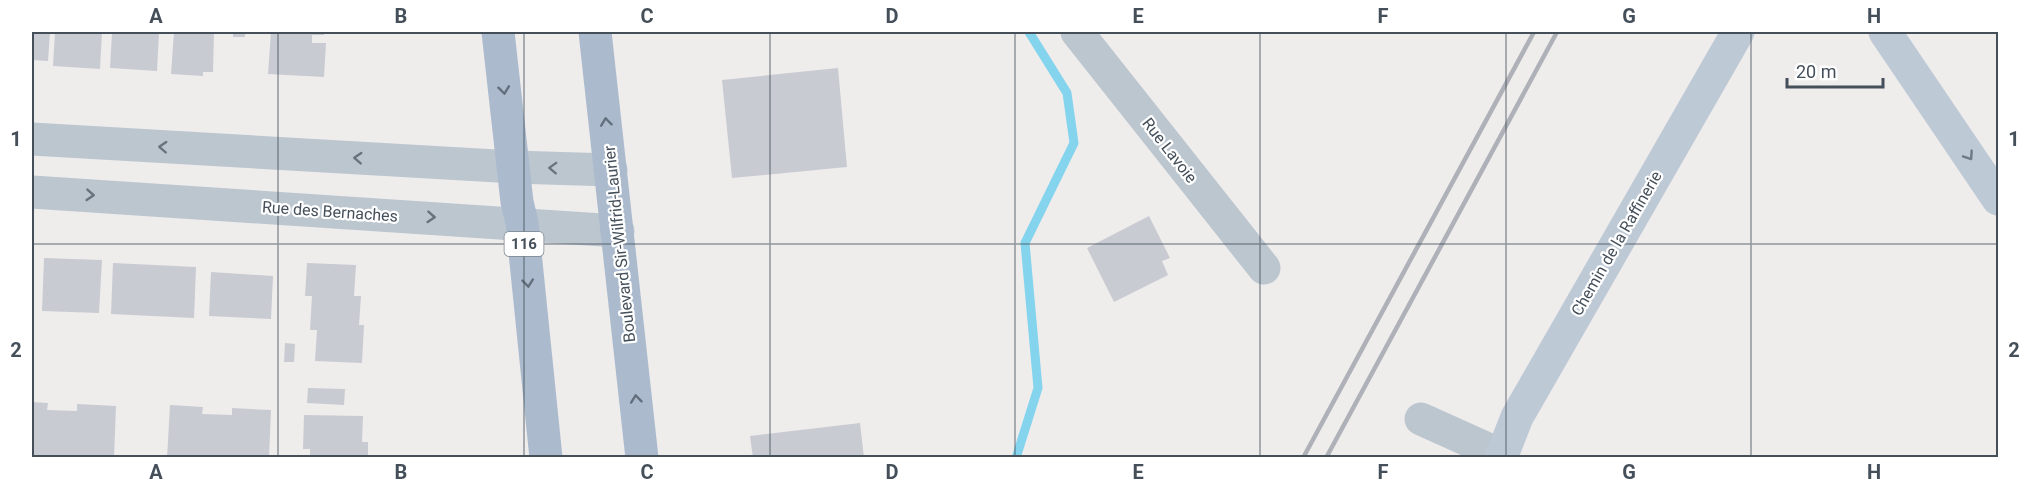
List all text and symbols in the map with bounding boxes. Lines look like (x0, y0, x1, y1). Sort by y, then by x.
text: A (149, 4, 163, 28)
text: B (395, 4, 407, 28)
text: C (640, 4, 654, 28)
text: D (886, 4, 899, 28)
text: E (1132, 4, 1144, 28)
text: F (1378, 4, 1389, 28)
text: G (1622, 4, 1636, 28)
text: H (1867, 4, 1881, 28)
scale bar (1787, 51, 1883, 89)
text: 20 m (1796, 61, 1836, 82)
one-way arrow (498, 85, 510, 94)
street label: Rue Lavoie (1138, 114, 1201, 187)
one-way arrow (600, 117, 612, 127)
text: 1 (10, 127, 22, 151)
text: 1 (2008, 127, 2020, 151)
one-way arrow (159, 141, 168, 154)
street label: Boulevard Sir-Wilfrid-Laurier (600, 144, 639, 343)
one-way arrow (1962, 149, 1973, 160)
one-way arrow (353, 152, 362, 165)
one-way arrow (548, 162, 557, 174)
street label: Chemin de la Raffinerie (1567, 168, 1666, 319)
one-way arrow (85, 189, 94, 202)
street label: Rue des Bernaches (261, 197, 399, 226)
one-way arrow (427, 211, 436, 224)
road number: 116 (504, 232, 544, 256)
one-way arrow (521, 278, 534, 288)
text: 2 (10, 338, 22, 362)
text: 2 (2008, 338, 2020, 362)
one-way arrow (630, 395, 642, 404)
text: A (149, 460, 163, 484)
text: B (395, 460, 407, 484)
text: C (640, 460, 654, 484)
text: D (886, 460, 899, 484)
text: E (1132, 460, 1144, 484)
text: F (1378, 460, 1389, 484)
text: G (1622, 460, 1636, 484)
text: H (1867, 460, 1881, 484)

